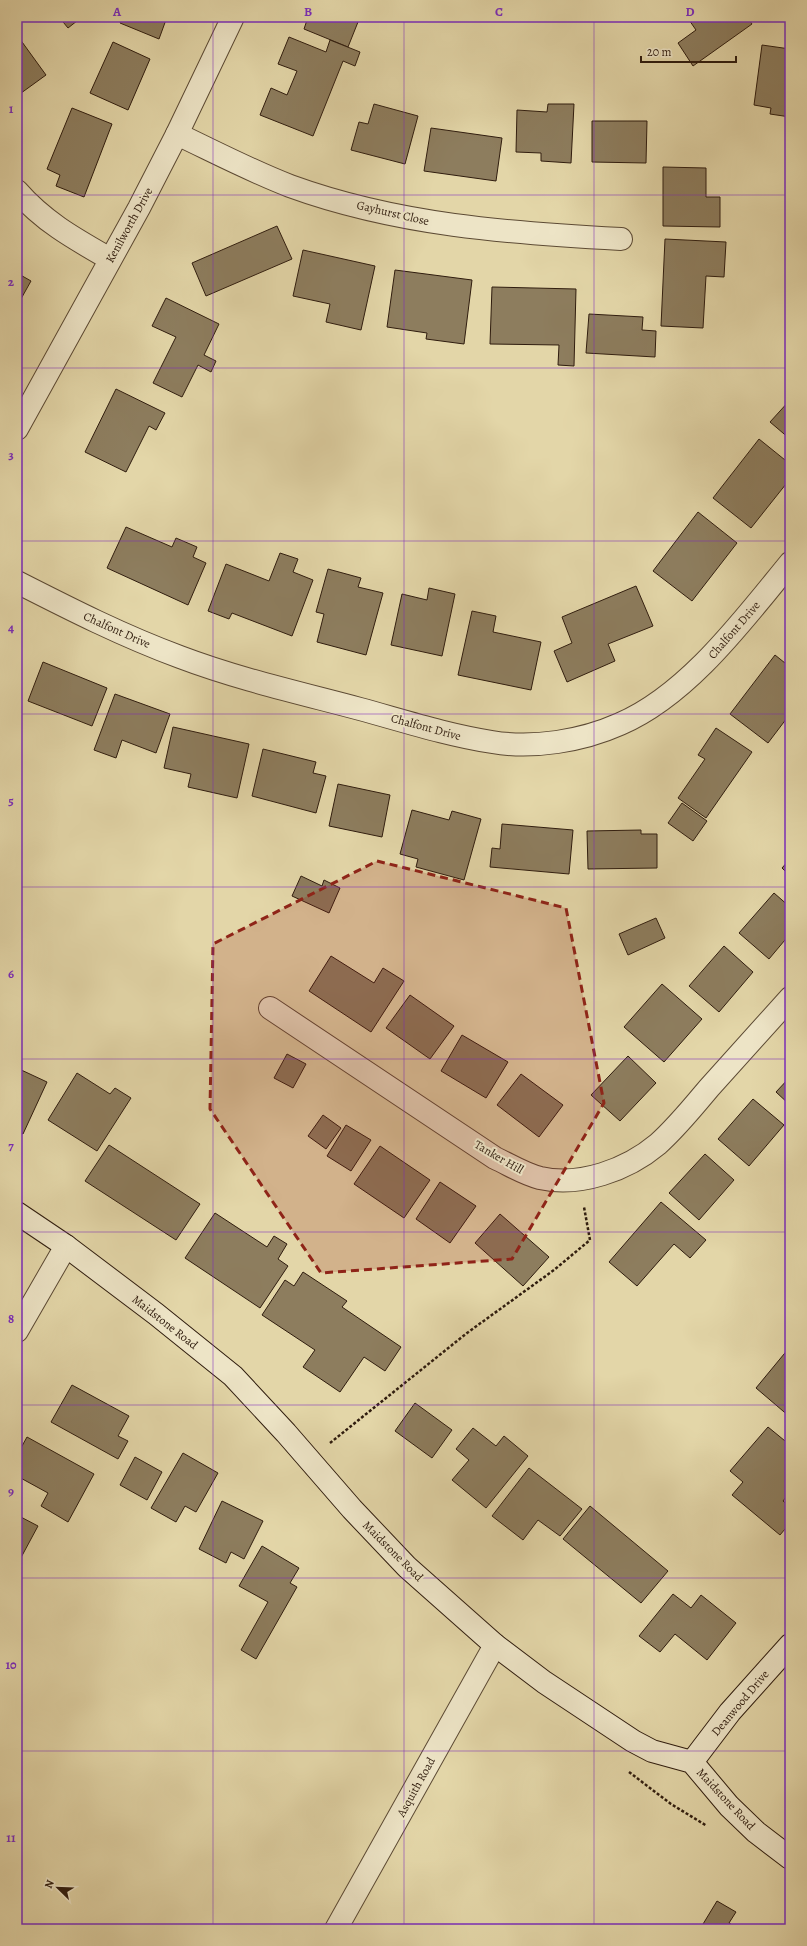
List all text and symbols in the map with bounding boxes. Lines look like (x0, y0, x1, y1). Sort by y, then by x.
text: A (112, 3, 122, 20)
text: B (304, 3, 312, 20)
text: C (495, 3, 503, 20)
text: D (685, 3, 695, 20)
scale bar (641, 38, 736, 64)
text: 20 m (647, 44, 671, 60)
text: 1 (9, 100, 14, 117)
street label: Kenilworth Drive (102, 184, 156, 266)
street label: Gayhurst Close (355, 197, 431, 229)
text: 2 (8, 273, 15, 290)
text: 3 (8, 446, 14, 463)
street label: Chalfont Drive (704, 598, 764, 662)
street label: Chalfont Drive (81, 608, 153, 652)
text: 4 (8, 619, 14, 636)
street label: Chalfont Drive (389, 710, 463, 744)
text: 5 (8, 792, 14, 809)
text: 6 (8, 965, 14, 982)
street label: Tanker Hill (471, 1136, 527, 1178)
text: 7 (8, 1137, 14, 1154)
street label: Maidstone Road (129, 1291, 202, 1353)
text: 8 (8, 1310, 14, 1327)
text: 9 (8, 1483, 14, 1500)
street label: Maidstone Road (359, 1517, 427, 1585)
text: 10 (5, 1656, 17, 1673)
street label: Deanwood Drive (708, 1667, 772, 1739)
street label: Asquith Road (393, 1754, 439, 1820)
street label: Maidstone Road (693, 1764, 759, 1834)
text: 11 (6, 1829, 16, 1846)
north arrow (38, 1868, 78, 1908)
text: N (41, 1878, 58, 1891)

